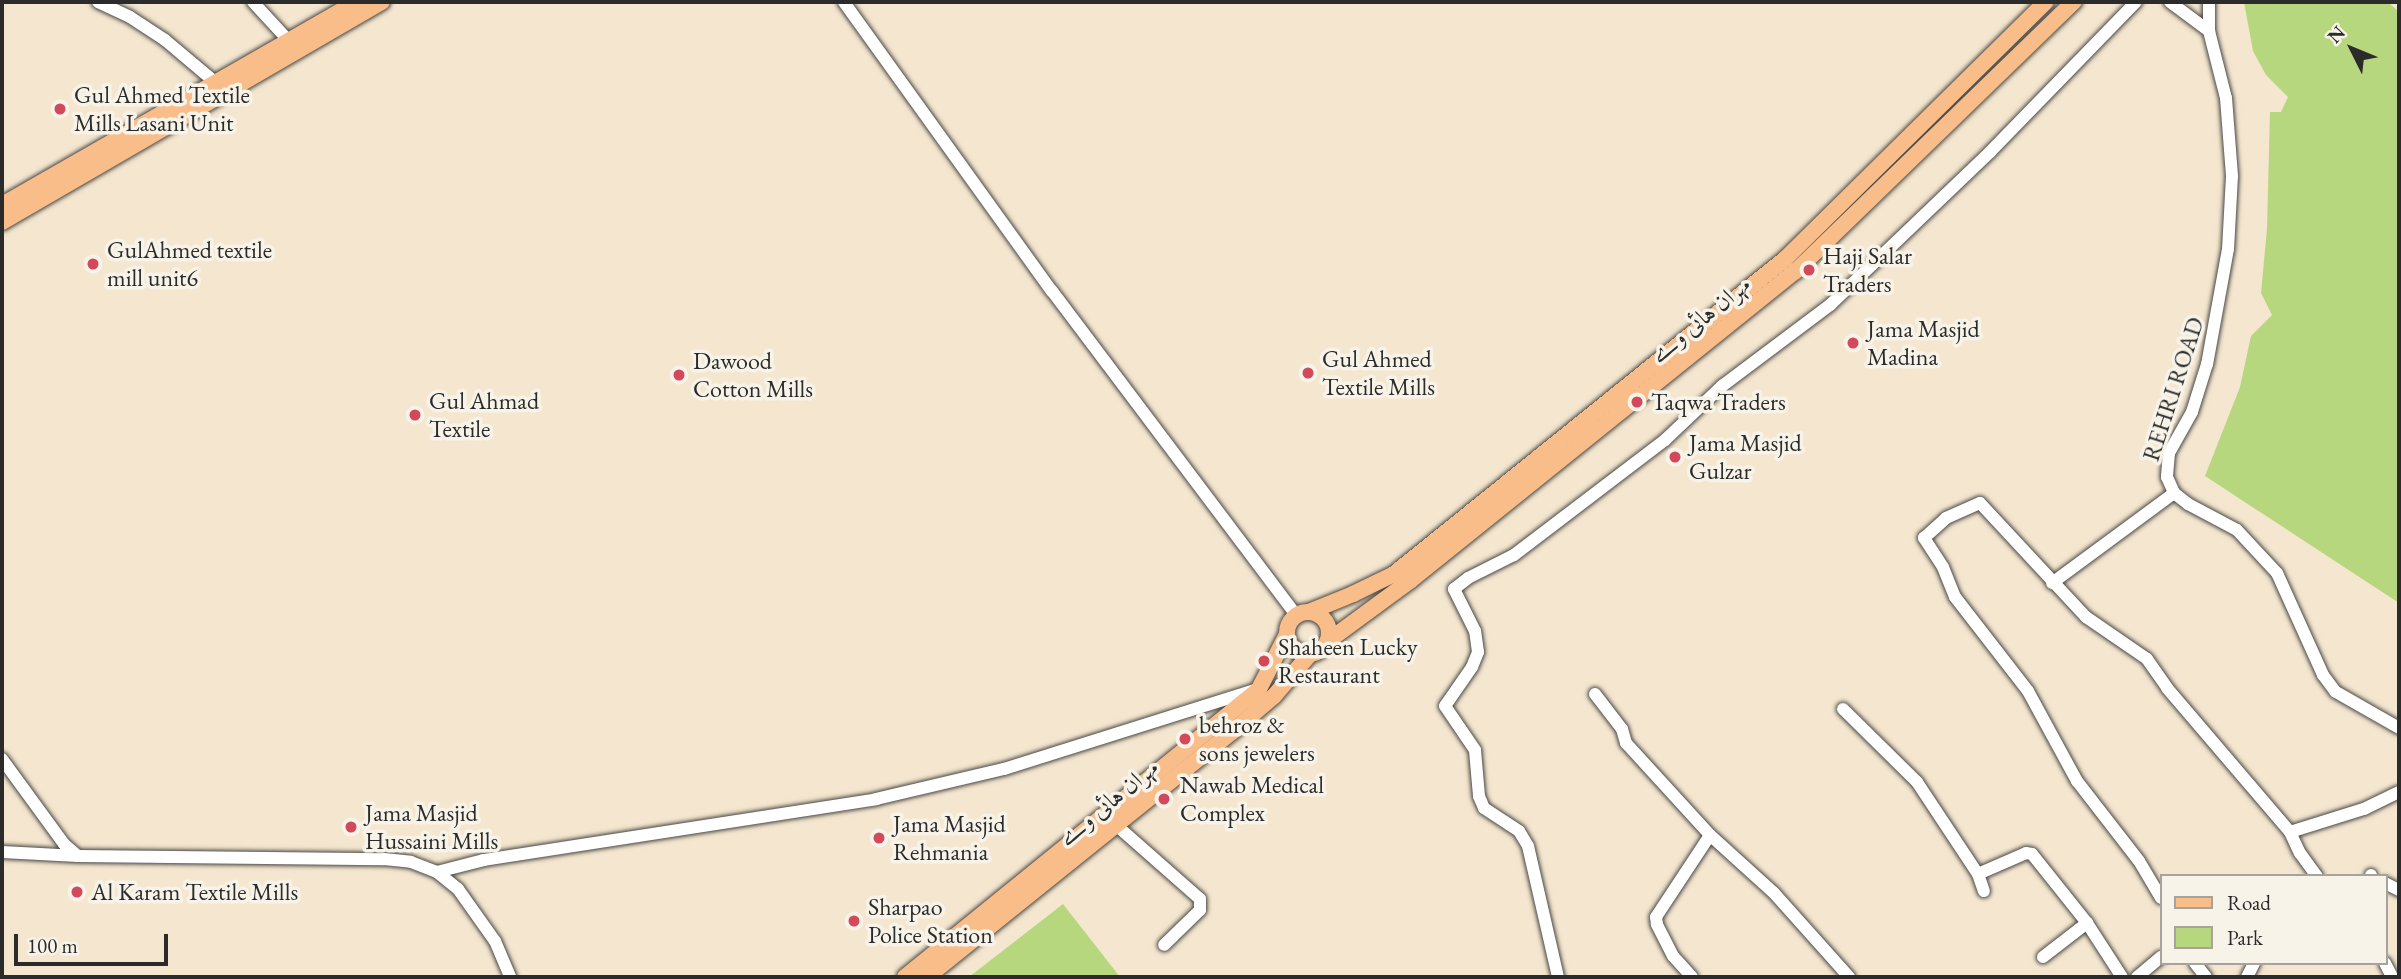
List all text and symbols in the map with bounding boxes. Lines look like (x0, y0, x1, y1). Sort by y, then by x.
north arrow (2317, 14, 2387, 84)
text: N (2322, 20, 2351, 48)
place label: Gul Ahmed Textile Mills Lasani Unit (74, 81, 250, 137)
marker: Gul Ahmed Textile Mills Lasani Unit (52, 101, 68, 117)
place label: GulAhmed textile mill unit6 (107, 236, 272, 292)
place label: Haji Salar Traders (1823, 242, 1912, 298)
marker: GulAhmed textile mill unit6 (85, 256, 101, 272)
marker: Haji Salar Traders (1801, 262, 1817, 278)
street label: مہران ہائی وے (1644, 270, 1756, 368)
street label: REHRI ROAD (2136, 313, 2210, 465)
place label: Jama Masjid Madina (1867, 315, 1980, 371)
marker: Jama Masjid Madina (1845, 335, 1861, 351)
place label: Gul Ahmed Textile Mills (1322, 345, 1435, 401)
place label: Dawood Cotton Mills (693, 347, 813, 403)
marker: Gul Ahmed Textile Mills (1300, 365, 1316, 381)
marker: Dawood Cotton Mills (671, 367, 687, 383)
place label: Gul Ahmad Textile (429, 387, 539, 443)
place label: Taqwa Traders (1651, 388, 1786, 416)
marker: Taqwa Traders (1629, 394, 1645, 410)
marker: Gul Ahmad Textile (407, 407, 423, 423)
place label: Jama Masjid Gulzar (1689, 429, 1802, 485)
marker: Jama Masjid Gulzar (1667, 449, 1683, 465)
place label: Shaheen Lucky Restaurant (1278, 633, 1418, 689)
marker: Shaheen Lucky Restaurant (1256, 653, 1272, 669)
place label: behroz & sons jewelers (1199, 711, 1315, 767)
marker: behroz & sons jewelers (1177, 731, 1193, 747)
street label: مہران ہائی وے (1052, 753, 1164, 851)
place label: Nawab Medical Complex (1180, 771, 1324, 827)
marker: Nawab Medical Complex (1154, 789, 1174, 809)
place label: Jama Masjid Hussaini Mills (365, 799, 498, 855)
place label: Jama Masjid Rehmania (893, 810, 1006, 866)
marker: Jama Masjid Hussaini Mills (343, 819, 359, 835)
marker: Jama Masjid Rehmania (871, 830, 887, 846)
legend (2160, 874, 2387, 965)
place label: Al Karam Textile Mills (91, 878, 298, 906)
marker: Al Karam Textile Mills (69, 884, 85, 900)
text: Road (2227, 889, 2271, 916)
place label: Sharpao Police Station (868, 893, 993, 949)
marker: Sharpao Police Station (846, 913, 862, 929)
scale bar (18, 920, 172, 964)
text: Park (2227, 924, 2263, 951)
text: 100 m (27, 932, 78, 959)

